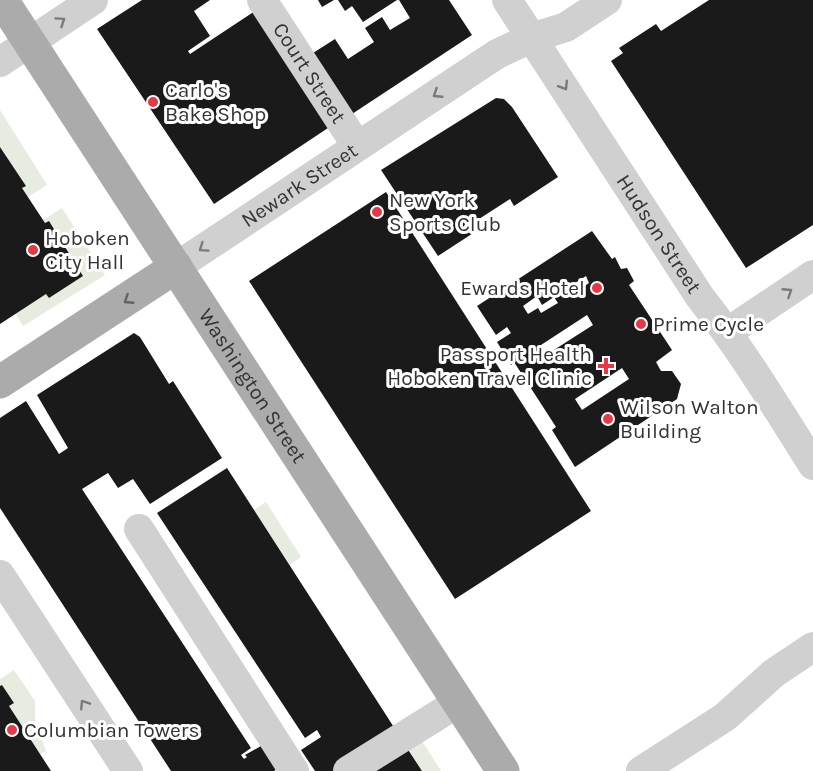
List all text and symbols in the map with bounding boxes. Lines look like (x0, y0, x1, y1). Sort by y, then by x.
one-way arrow (55, 17, 66, 28)
street label: Court Street (268, 18, 351, 128)
place label: Carlo's Bake Shop (165, 78, 266, 126)
one-way arrow (556, 80, 568, 90)
one-way arrow (432, 87, 443, 98)
marker: Carlo's Bake Shop (146, 95, 160, 109)
street label: Newark Street (237, 138, 362, 232)
street label: Hudson Street (612, 170, 707, 298)
place label: New York Sports Club (389, 188, 501, 236)
marker: New York Sports Club (370, 205, 384, 219)
place label: Hoboken City Hall (45, 226, 130, 274)
one-way arrow (199, 241, 210, 252)
marker: Hoboken City Hall (26, 243, 40, 257)
place label: Ewards Hotel (460, 276, 585, 300)
marker: Ewards Hotel (590, 281, 604, 295)
one-way arrow (781, 288, 792, 299)
one-way arrow (123, 293, 134, 304)
street label: Washington Street (194, 304, 312, 467)
place label: Prime Cycle (653, 312, 764, 336)
marker: Prime Cycle (634, 317, 648, 331)
place label: Passport Health Hoboken Travel Clinic (387, 342, 592, 390)
marker: Passport Health Hoboken Travel Clinic (597, 357, 615, 375)
place label: Wilson Walton Building (620, 395, 759, 443)
marker: Wilson Walton Building (601, 412, 615, 426)
one-way arrow (80, 700, 92, 710)
place label: Columbian Towers (24, 718, 199, 742)
marker: Columbian Towers (5, 723, 19, 737)

